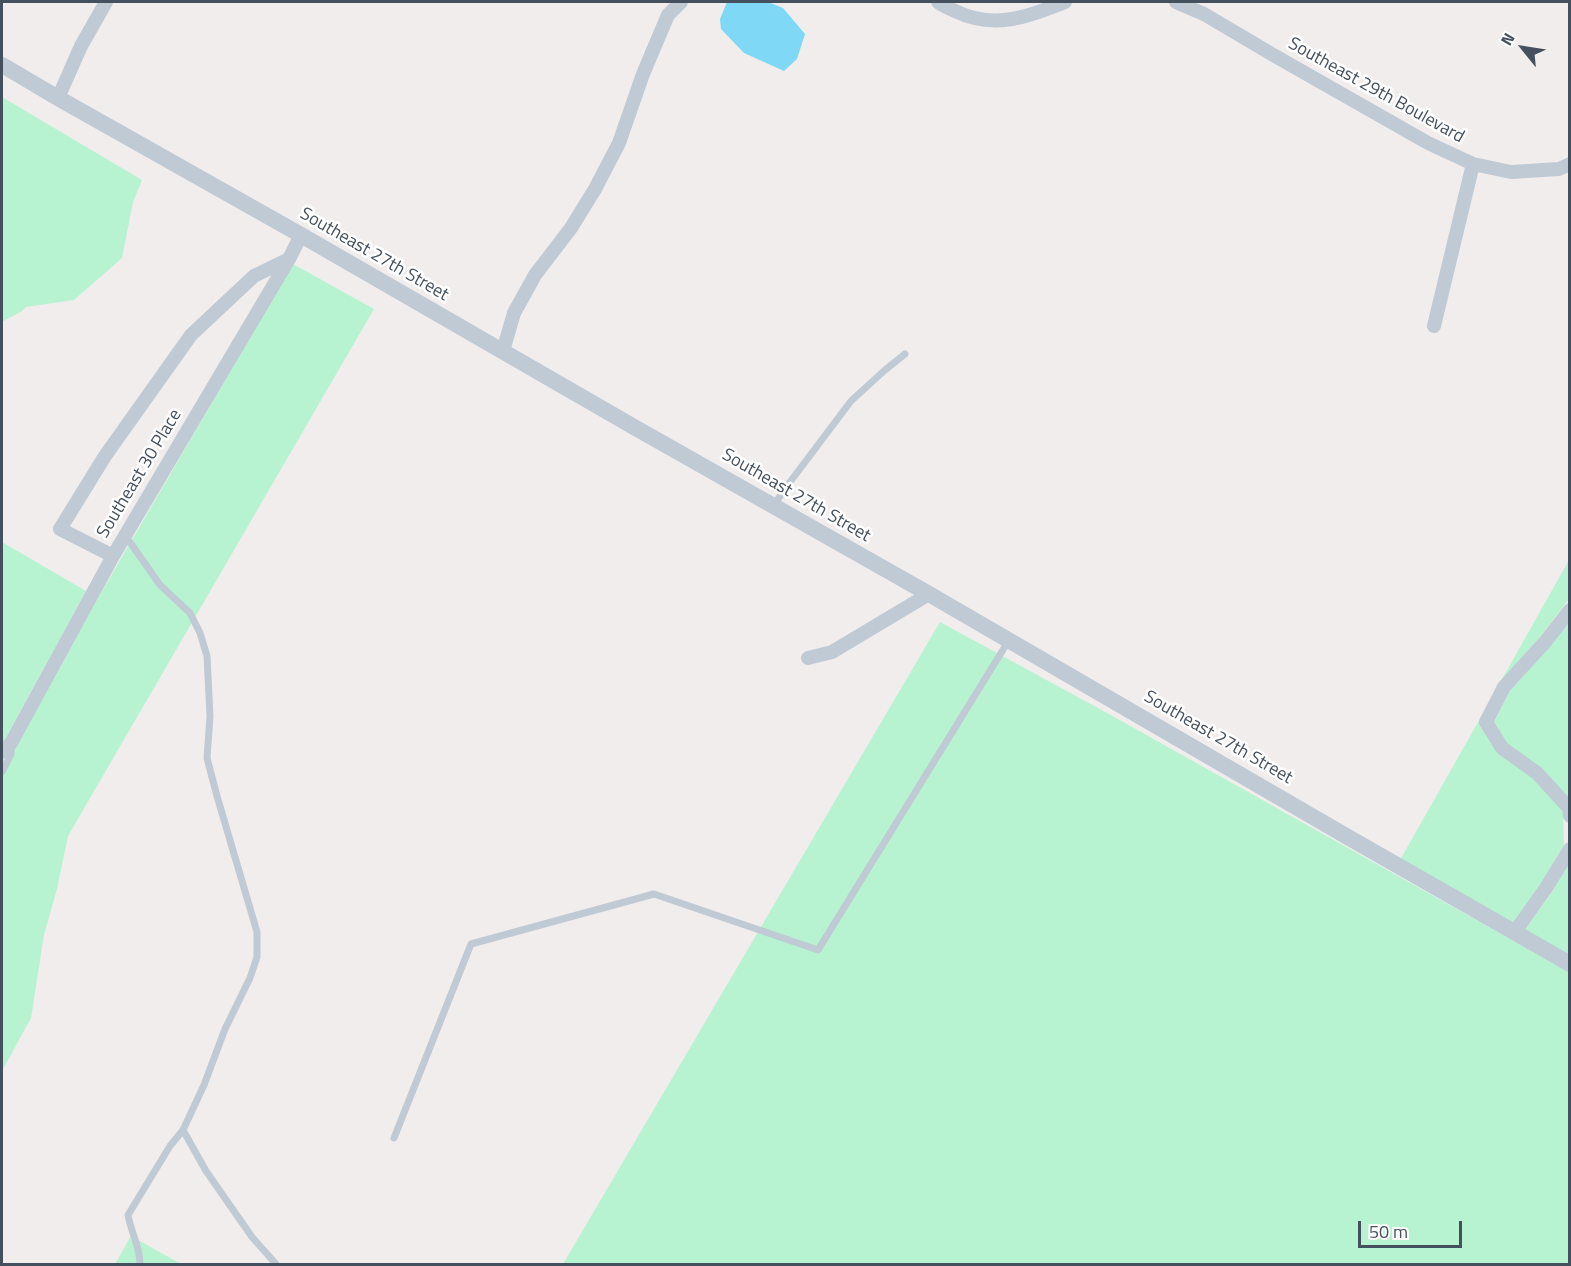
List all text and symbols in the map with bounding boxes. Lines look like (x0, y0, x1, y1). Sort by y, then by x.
north arrow (1493, 18, 1553, 78)
text: N (1494, 28, 1521, 50)
street label: Southeast 29th Boulevard (1284, 34, 1468, 148)
street label: Southeast 27th Street (296, 204, 452, 306)
street label: Southeast 30 Place (93, 406, 187, 542)
street label: Southeast 27th Street (718, 445, 874, 547)
street label: Southeast 27th Street (1140, 687, 1296, 789)
scale bar (1361, 1209, 1464, 1247)
text: 50 m (1369, 1218, 1408, 1245)

